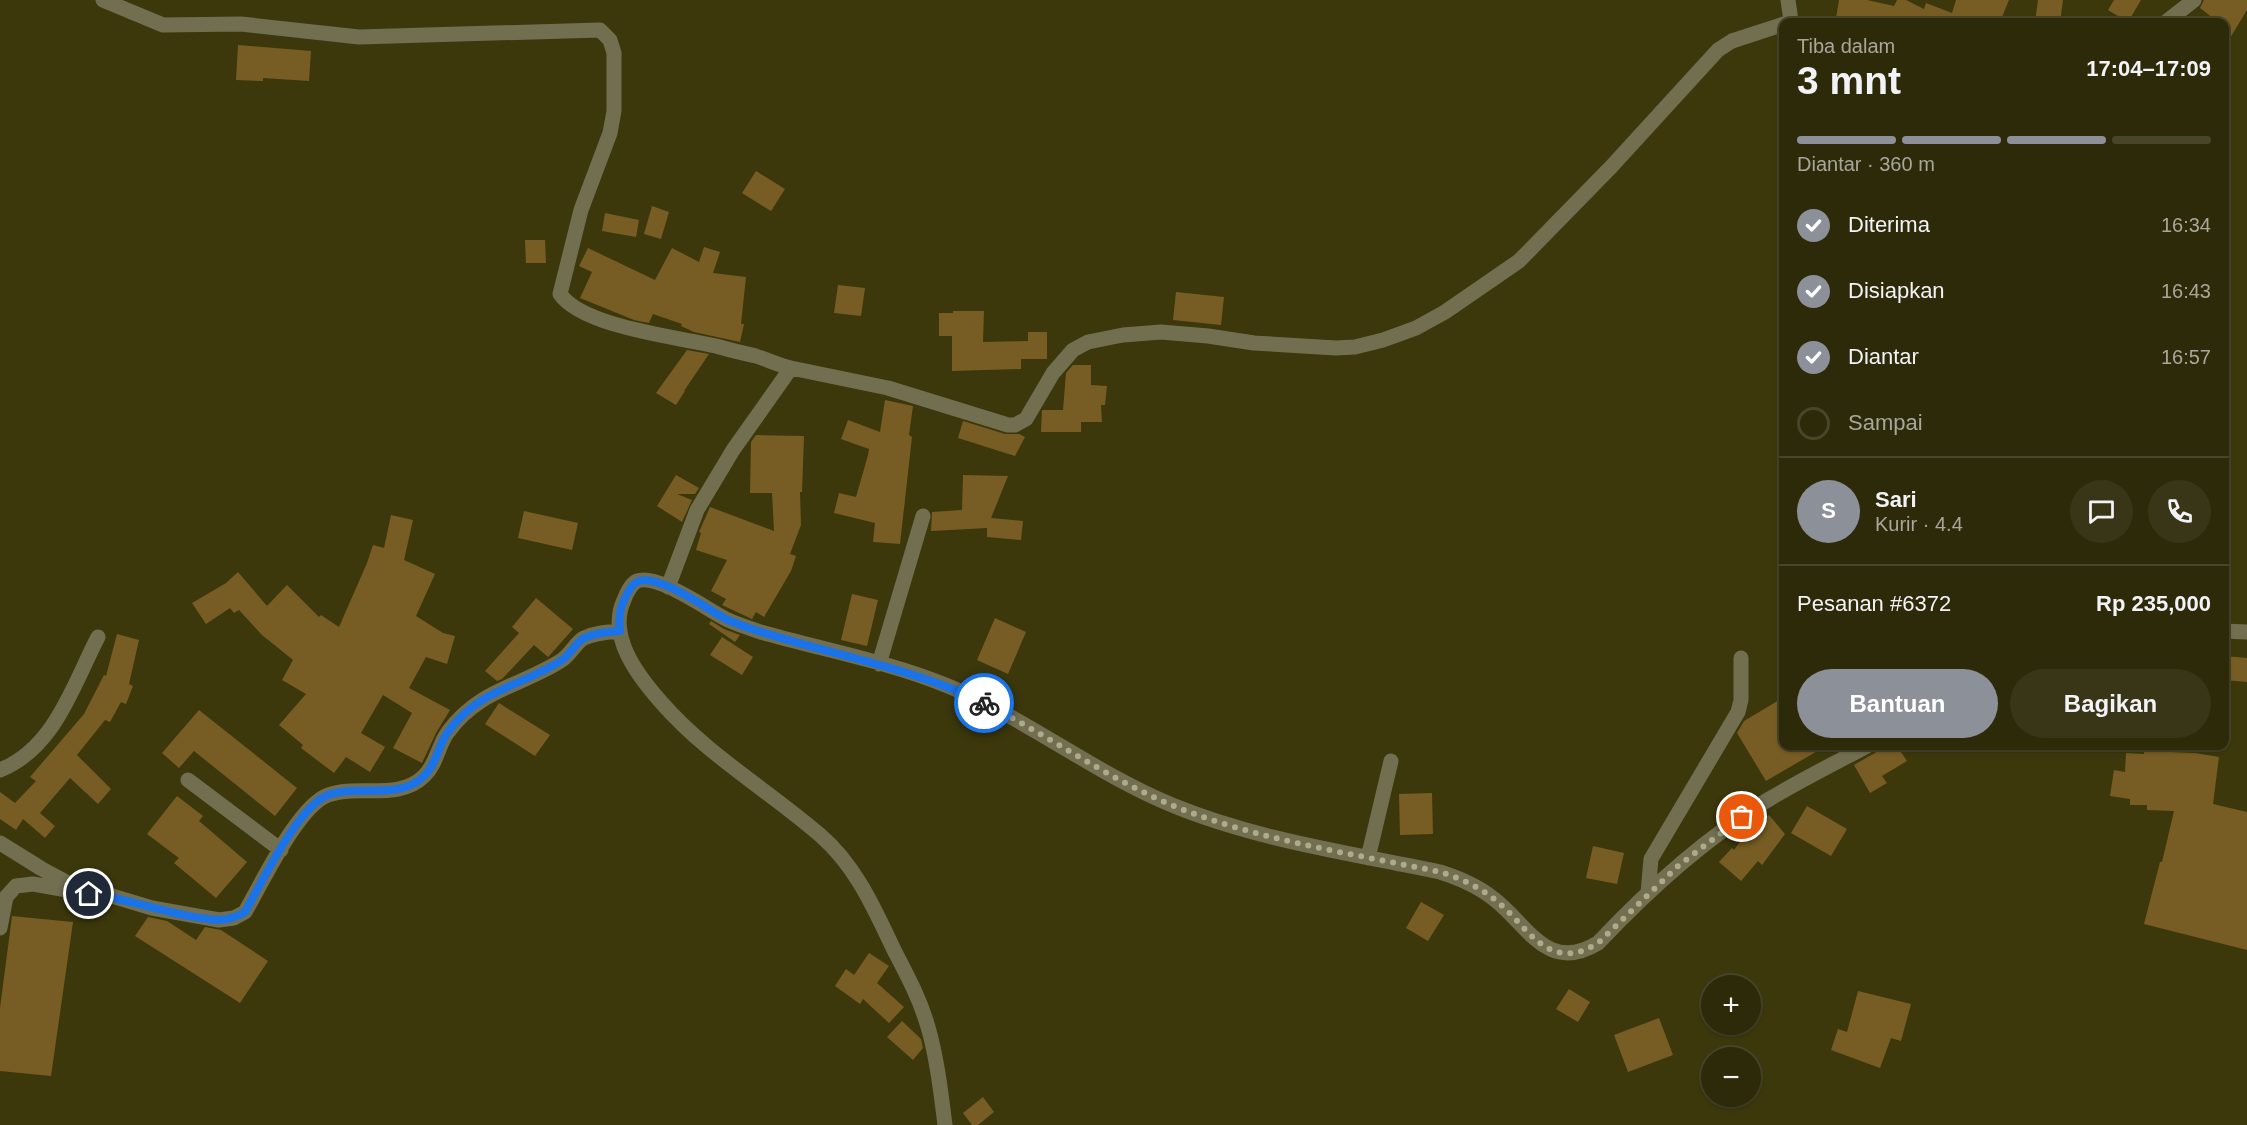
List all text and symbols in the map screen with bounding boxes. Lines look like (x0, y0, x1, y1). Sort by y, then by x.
text: Tiba dalam (1797, 35, 1895, 57)
text: 17:04–17:09 (2086, 56, 2211, 81)
text: 3 mnt (1797, 59, 1901, 102)
text: Diantar · 360 m (1797, 153, 1935, 175)
icon: check (1797, 209, 1830, 242)
text: Diterima (1848, 212, 1930, 237)
text: 16:34 (2161, 214, 2211, 236)
icon: check (1797, 275, 1830, 308)
text: Disiapkan (1848, 278, 1945, 303)
text: 16:43 (2161, 280, 2211, 302)
icon: check (1797, 341, 1830, 374)
text: Diantar (1848, 344, 1919, 369)
text: 16:57 (2161, 346, 2211, 368)
text: Sampai (1848, 410, 1923, 435)
button: chat (2070, 480, 2133, 543)
button: phone (2148, 480, 2211, 543)
text: Sari (1875, 487, 1917, 512)
text: S (1821, 498, 1836, 523)
text: Kurir · 4.4 (1875, 513, 1963, 535)
text: Pesanan #6372 (1797, 591, 1951, 616)
text: Rp 235,000 (2096, 591, 2211, 616)
button: Bantuan (1797, 669, 1998, 738)
button: Bagikan (2010, 669, 2211, 738)
courier (954, 673, 1014, 733)
icon: bike (968, 687, 1001, 720)
pin (1716, 791, 1767, 842)
icon: bag (1725, 800, 1758, 833)
pin (63, 868, 114, 919)
icon: home (72, 877, 105, 910)
map controls (1701, 975, 1761, 1107)
button: + (1701, 975, 1761, 1035)
button: − (1701, 1047, 1761, 1107)

